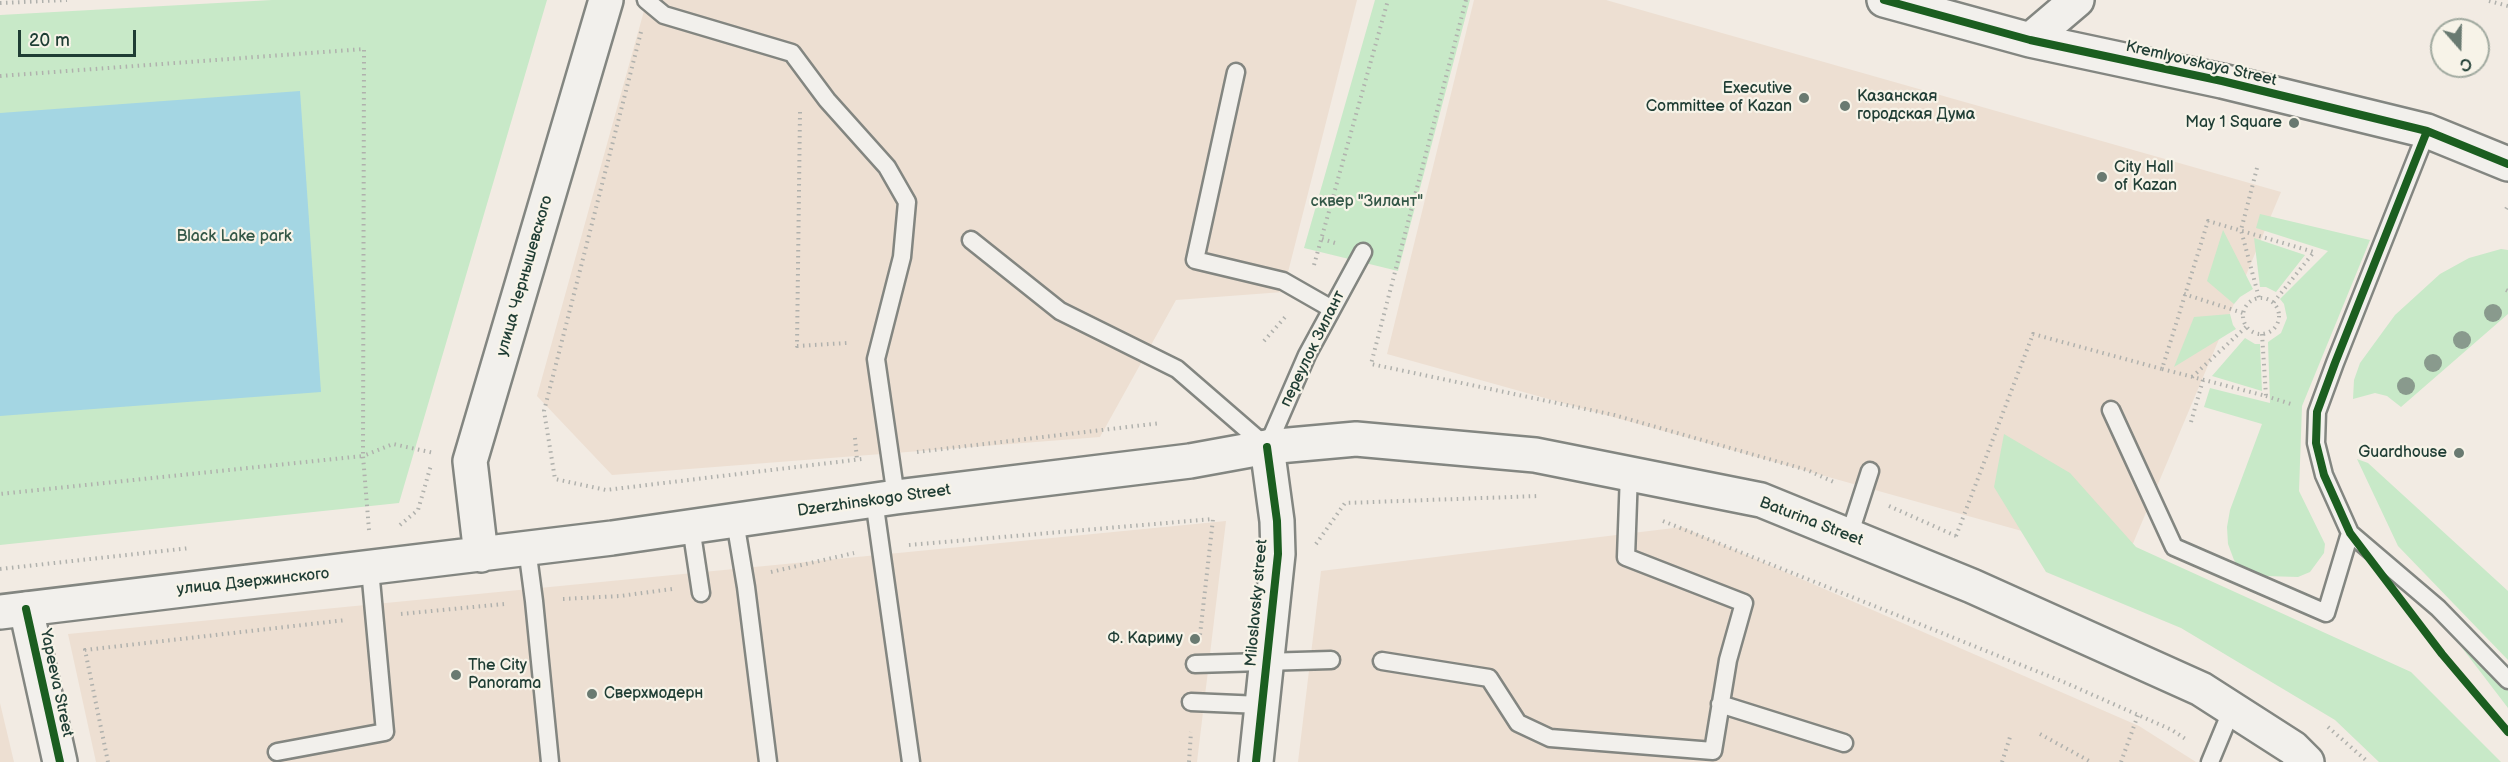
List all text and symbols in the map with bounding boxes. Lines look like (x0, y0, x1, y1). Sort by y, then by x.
scale bar (21, 18, 140, 56)
north arrow (2430, 18, 2490, 78)
text: 20 m (29, 30, 70, 51)
street label: Kremlyovskaya Street (2124, 37, 2278, 91)
text: С (2457, 53, 2474, 74)
place label: Executive Committee of Kazan (1646, 79, 1792, 117)
place label: Казанская городская Дума (1857, 87, 1975, 125)
marker: Executive Committee of Kazan (1797, 91, 1811, 105)
marker: Казанская городская Дума (1838, 99, 1852, 113)
place label: May 1 Square (2185, 113, 2282, 133)
marker: May 1 Square (2287, 116, 2301, 130)
place label: City Hall of Kazan (2114, 158, 2177, 196)
marker: City Hall of Kazan (2095, 170, 2109, 184)
park label: сквер "Зилант" (1311, 192, 1423, 212)
street label: улица Чернышевского (493, 194, 557, 358)
park label: Black Lake park (176, 227, 292, 247)
street label: переулок Зилант (1277, 288, 1349, 410)
place label: Guardhouse (2358, 443, 2447, 463)
marker: Guardhouse (2452, 446, 2466, 460)
street label: Dzerzhinskogo Street (796, 481, 952, 521)
street label: Baturina Street (1756, 493, 1866, 551)
street label: Miloslavsky street (1242, 538, 1272, 668)
street label: улица Дзержинского (176, 564, 330, 600)
street label: Yapeeva Street (35, 627, 77, 739)
place label: Ф. Кариму (1108, 629, 1183, 649)
marker: Ф. Кариму (1188, 632, 1202, 646)
place label: The City Panorama (468, 656, 541, 694)
marker: The City Panorama (449, 668, 463, 682)
place label: Сверхмодерн (604, 684, 703, 704)
marker: Сверхмодерн (585, 687, 599, 701)

